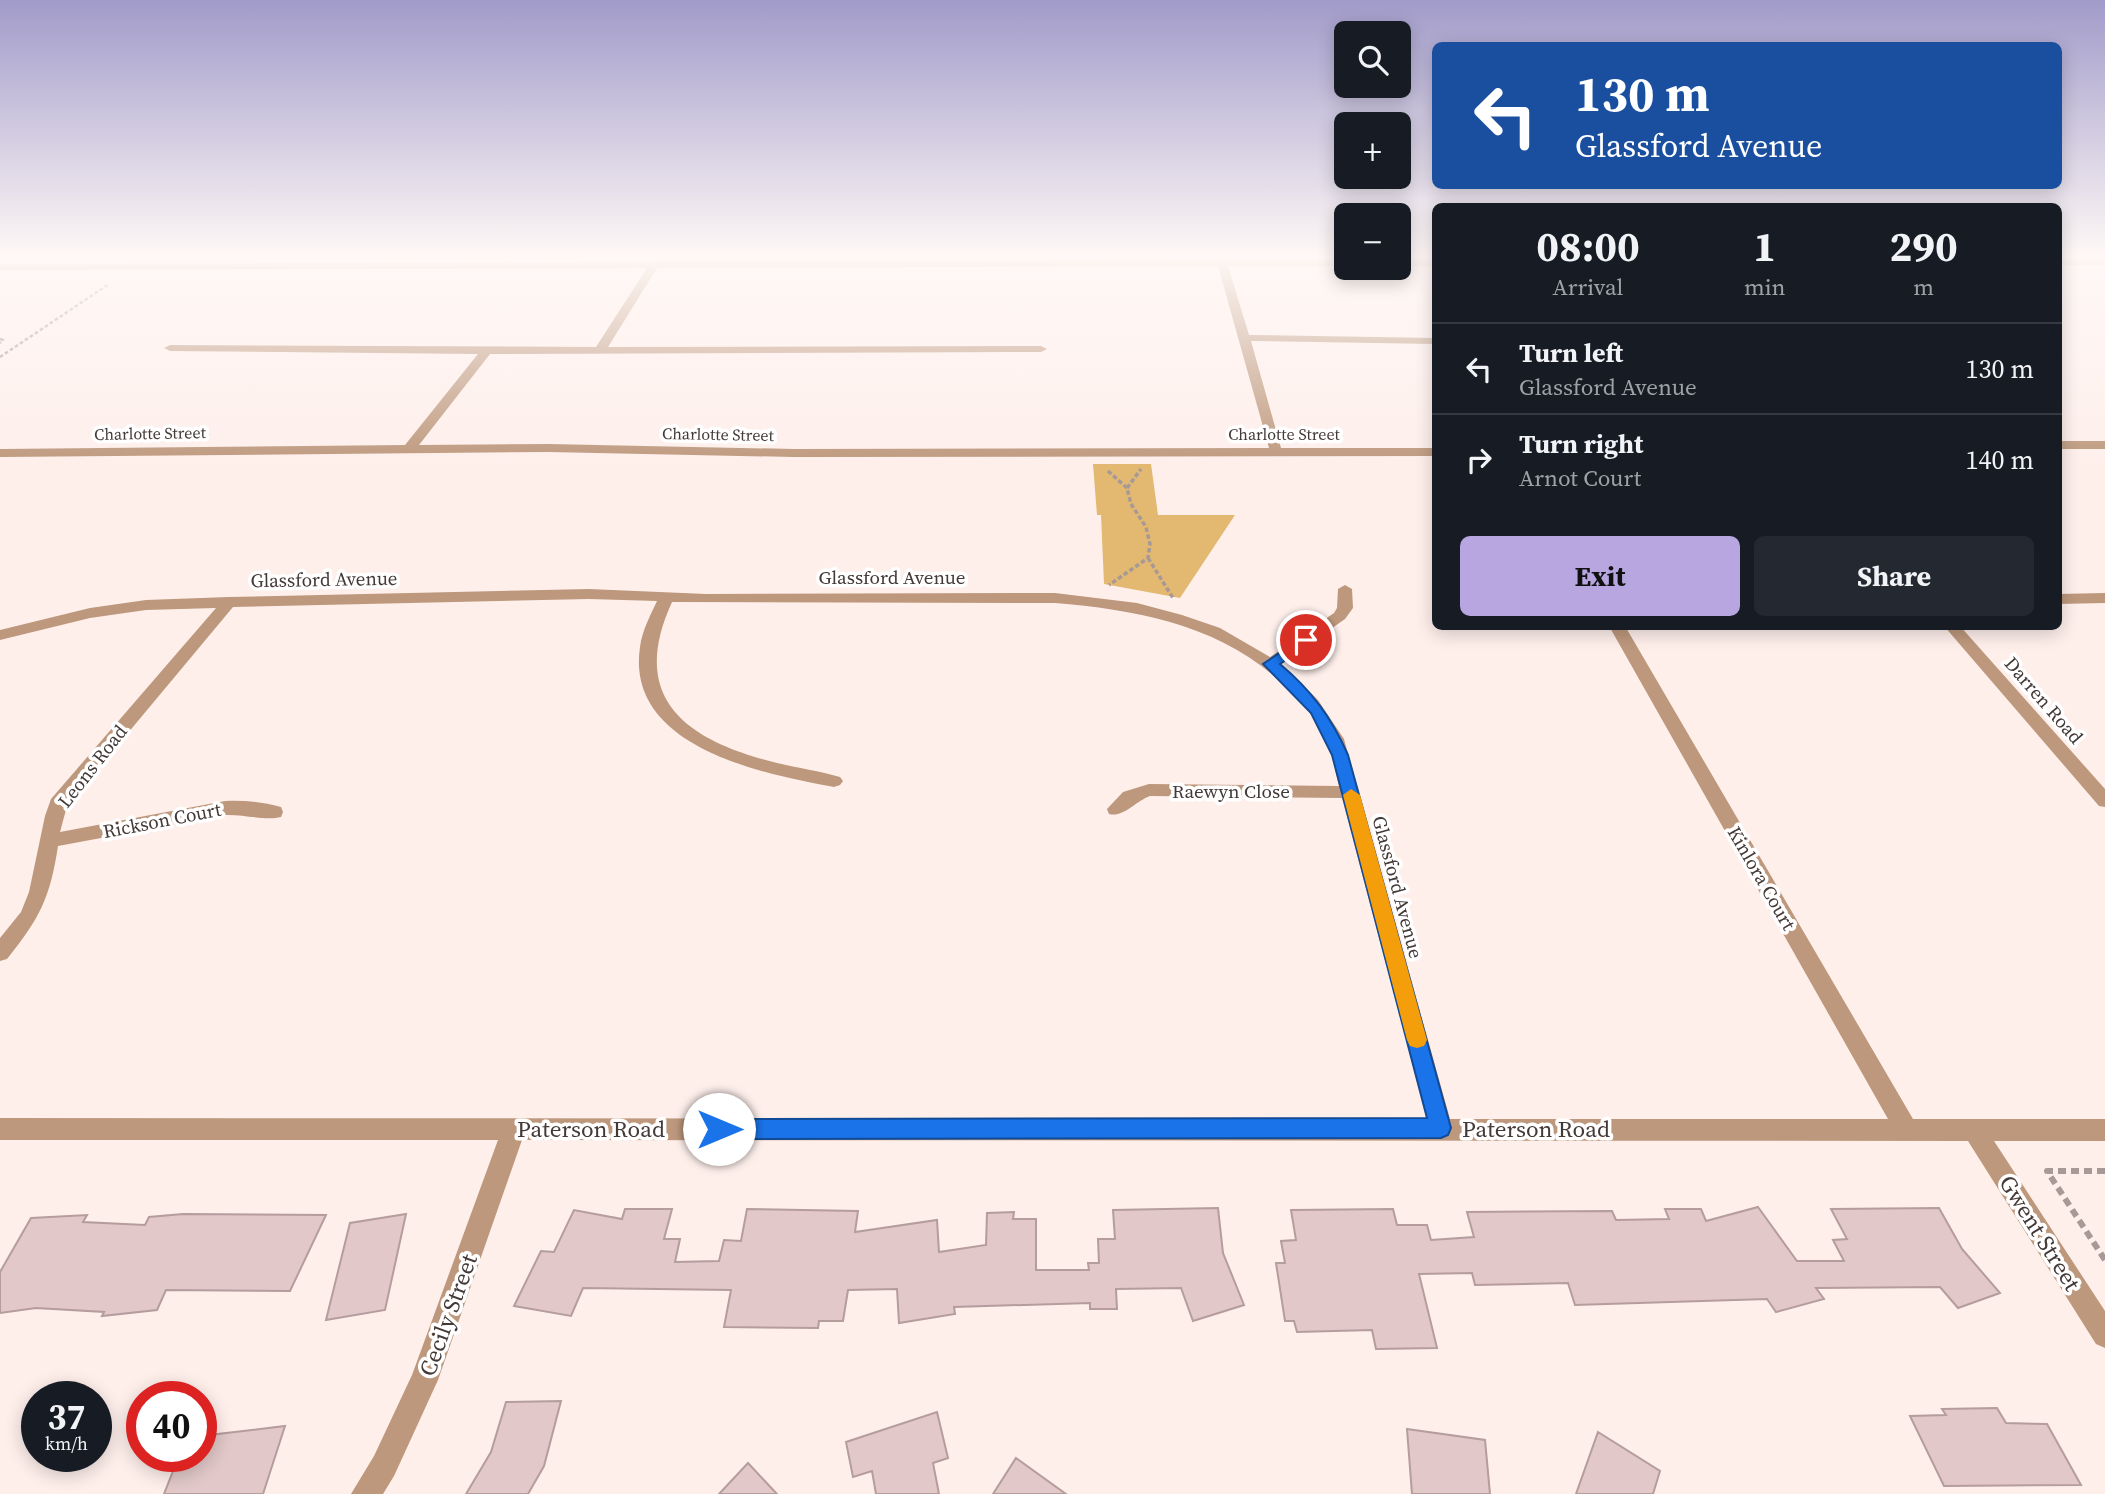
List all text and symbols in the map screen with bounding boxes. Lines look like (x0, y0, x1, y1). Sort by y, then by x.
map controls (1334, 21, 1411, 280)
button: search (1334, 21, 1411, 98)
text: 130 m (1575, 60, 1710, 127)
icon: left (1460, 70, 1551, 161)
button: + (1334, 112, 1411, 189)
text: Glassford Avenue (1575, 124, 1822, 168)
button: − (1334, 203, 1411, 280)
text: 08:00 (1536, 217, 1640, 275)
text: 1 (1753, 217, 1776, 275)
text: 290 (1890, 217, 1958, 275)
text: Arrival (1552, 271, 1623, 303)
text: min (1744, 271, 1785, 303)
text: m (1913, 271, 1934, 303)
text: Turn left (1519, 335, 1623, 371)
icon: left (1460, 350, 1498, 388)
text: 130 m (1966, 351, 2034, 387)
text: Glassford Avenue (1519, 371, 1697, 403)
street label: Charlotte Street (94, 421, 207, 445)
street label: Charlotte Street (662, 422, 775, 446)
street label: Charlotte Street (1228, 423, 1341, 445)
text: Turn right (1519, 426, 1643, 462)
icon: right (1460, 441, 1498, 479)
text: 140 m (1966, 442, 2034, 478)
text: Arnot Court (1519, 462, 1641, 494)
button: Exit (1460, 536, 1740, 616)
button: Share (1754, 536, 2034, 616)
street label: Glassford Avenue (819, 564, 965, 590)
street label: Glassford Avenue (250, 565, 398, 593)
pin (1276, 610, 1336, 670)
icon: arrive (1287, 621, 1325, 659)
street label: Darren Road (1999, 651, 2089, 749)
street label: Leons Road (51, 719, 133, 813)
street label: Raewyn Close (1172, 778, 1290, 804)
street label: Rickson Court (101, 796, 224, 844)
street label: Glassford Avenue (1366, 813, 1430, 961)
street label: Kinlora Court (1722, 821, 1803, 935)
position arrow (682, 1092, 756, 1166)
street label: Paterson Road (517, 1113, 665, 1145)
street label: Paterson Road (1462, 1113, 1610, 1145)
street label: Gwent Street (1992, 1169, 2088, 1297)
street label: Cecily Street (411, 1249, 485, 1380)
speed limit sign: 40 (126, 1381, 217, 1472)
text: 37 (48, 1393, 85, 1441)
text: km/h (45, 1431, 88, 1456)

